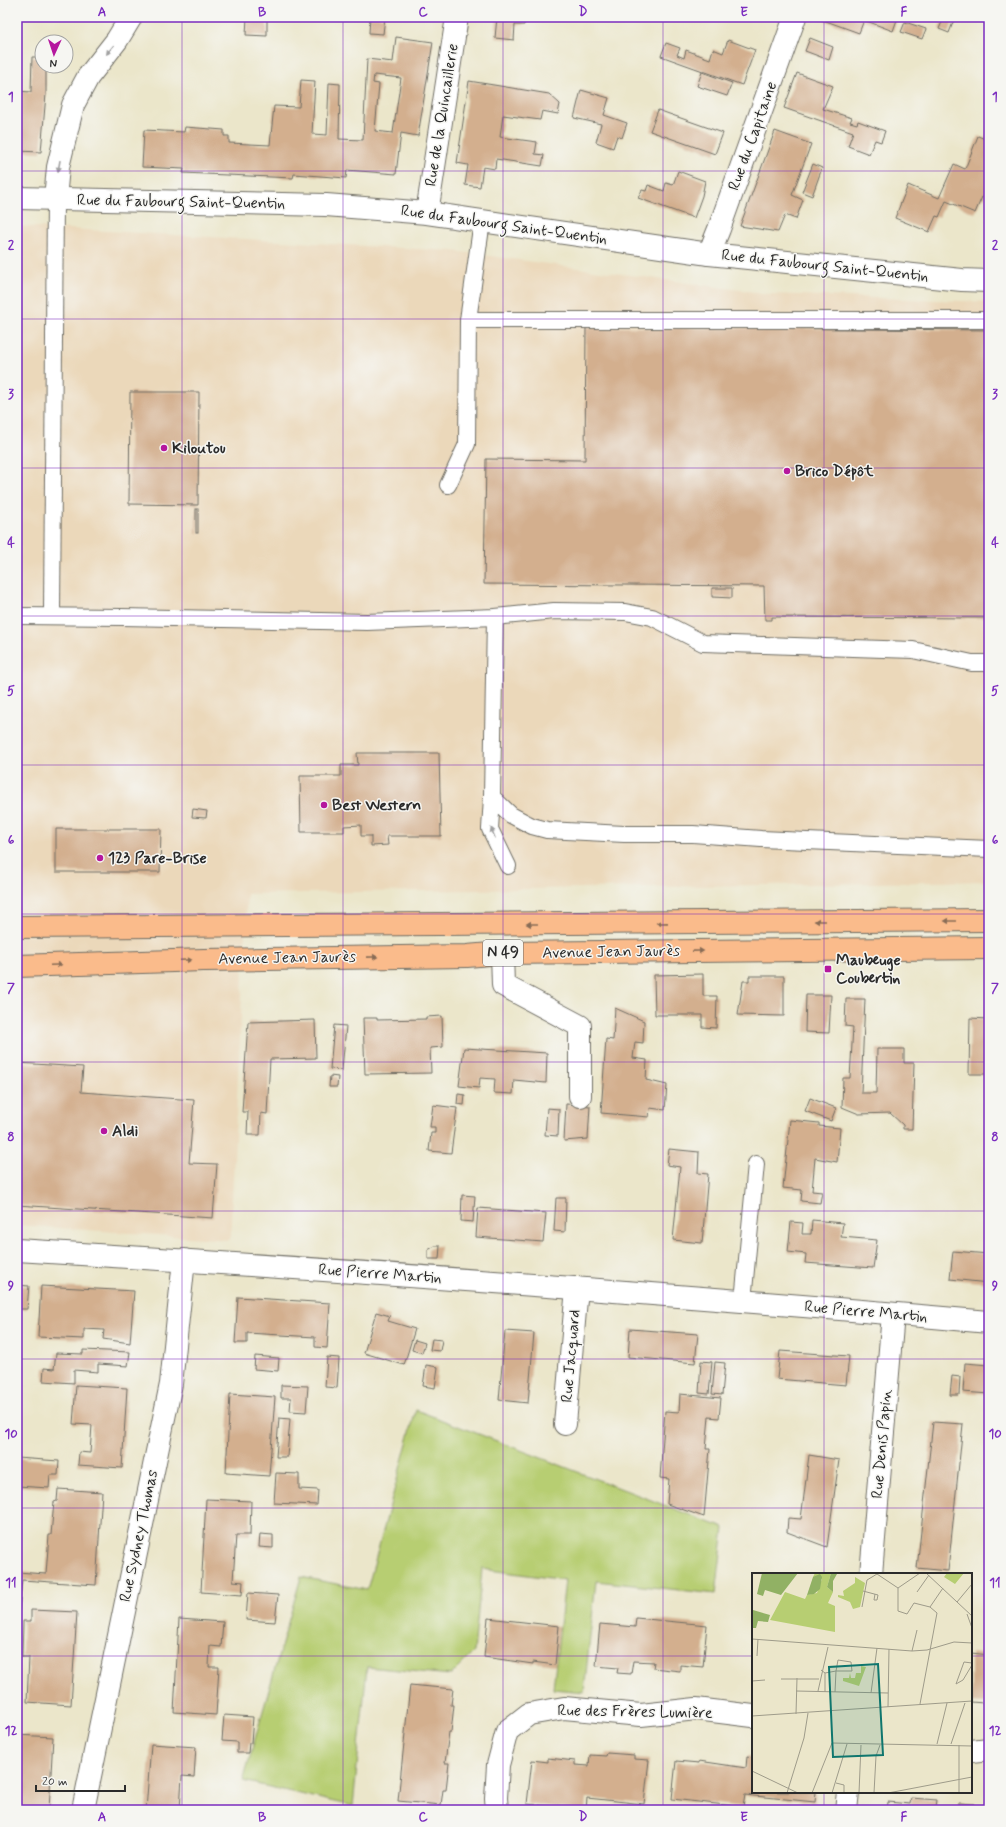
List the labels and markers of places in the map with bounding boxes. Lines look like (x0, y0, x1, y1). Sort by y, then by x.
place label: Kiloutou (172, 438, 226, 459)
marker: Kiloutou (159, 443, 169, 453)
place label: Brico Dépôt (795, 461, 874, 482)
marker: Brico Dépôt (782, 466, 792, 476)
place label: Best Western (332, 795, 421, 816)
marker: Best Western (319, 800, 329, 810)
place label: 123 Pare-Brise (108, 848, 207, 869)
marker: 123 Pare-Brise (95, 853, 105, 863)
place label: Maubeuge Coubertin (836, 950, 901, 989)
marker: Maubeuge Coubertin (823, 964, 833, 974)
place label: Aldi (112, 1121, 138, 1142)
marker: Aldi (99, 1126, 109, 1136)

